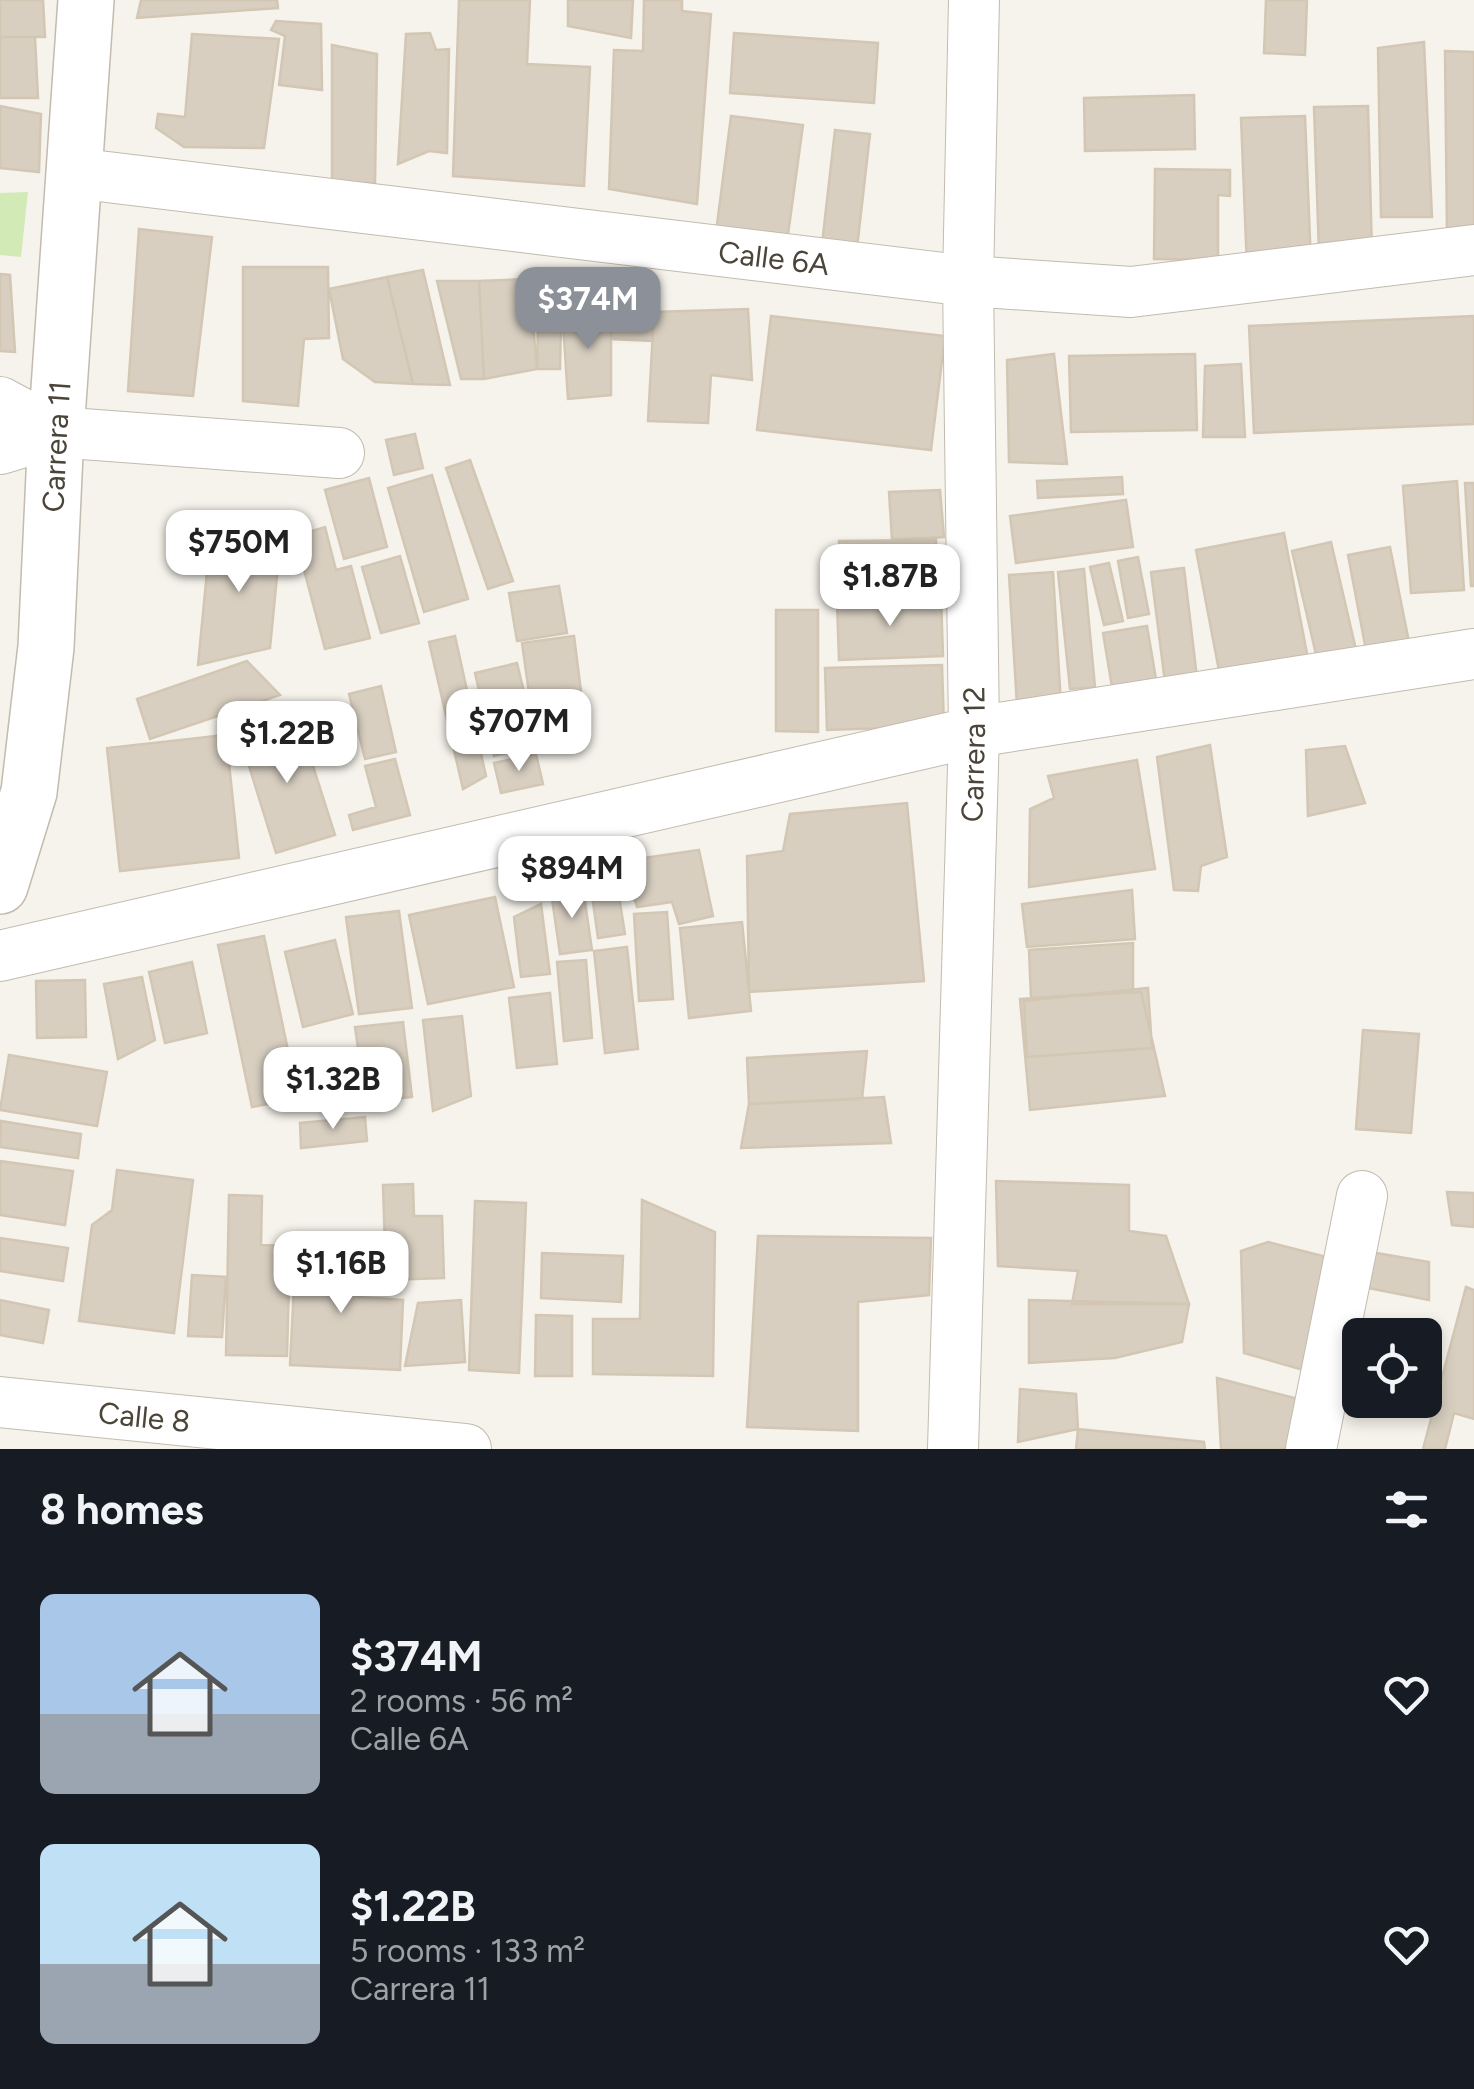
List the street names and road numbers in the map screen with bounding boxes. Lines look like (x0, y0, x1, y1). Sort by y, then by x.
street label: Calle 6A (716, 233, 832, 283)
street label: Carrera 11 (34, 380, 78, 513)
street label: Carrera 12 (953, 686, 993, 823)
street label: Calle 8 (96, 1394, 192, 1440)

